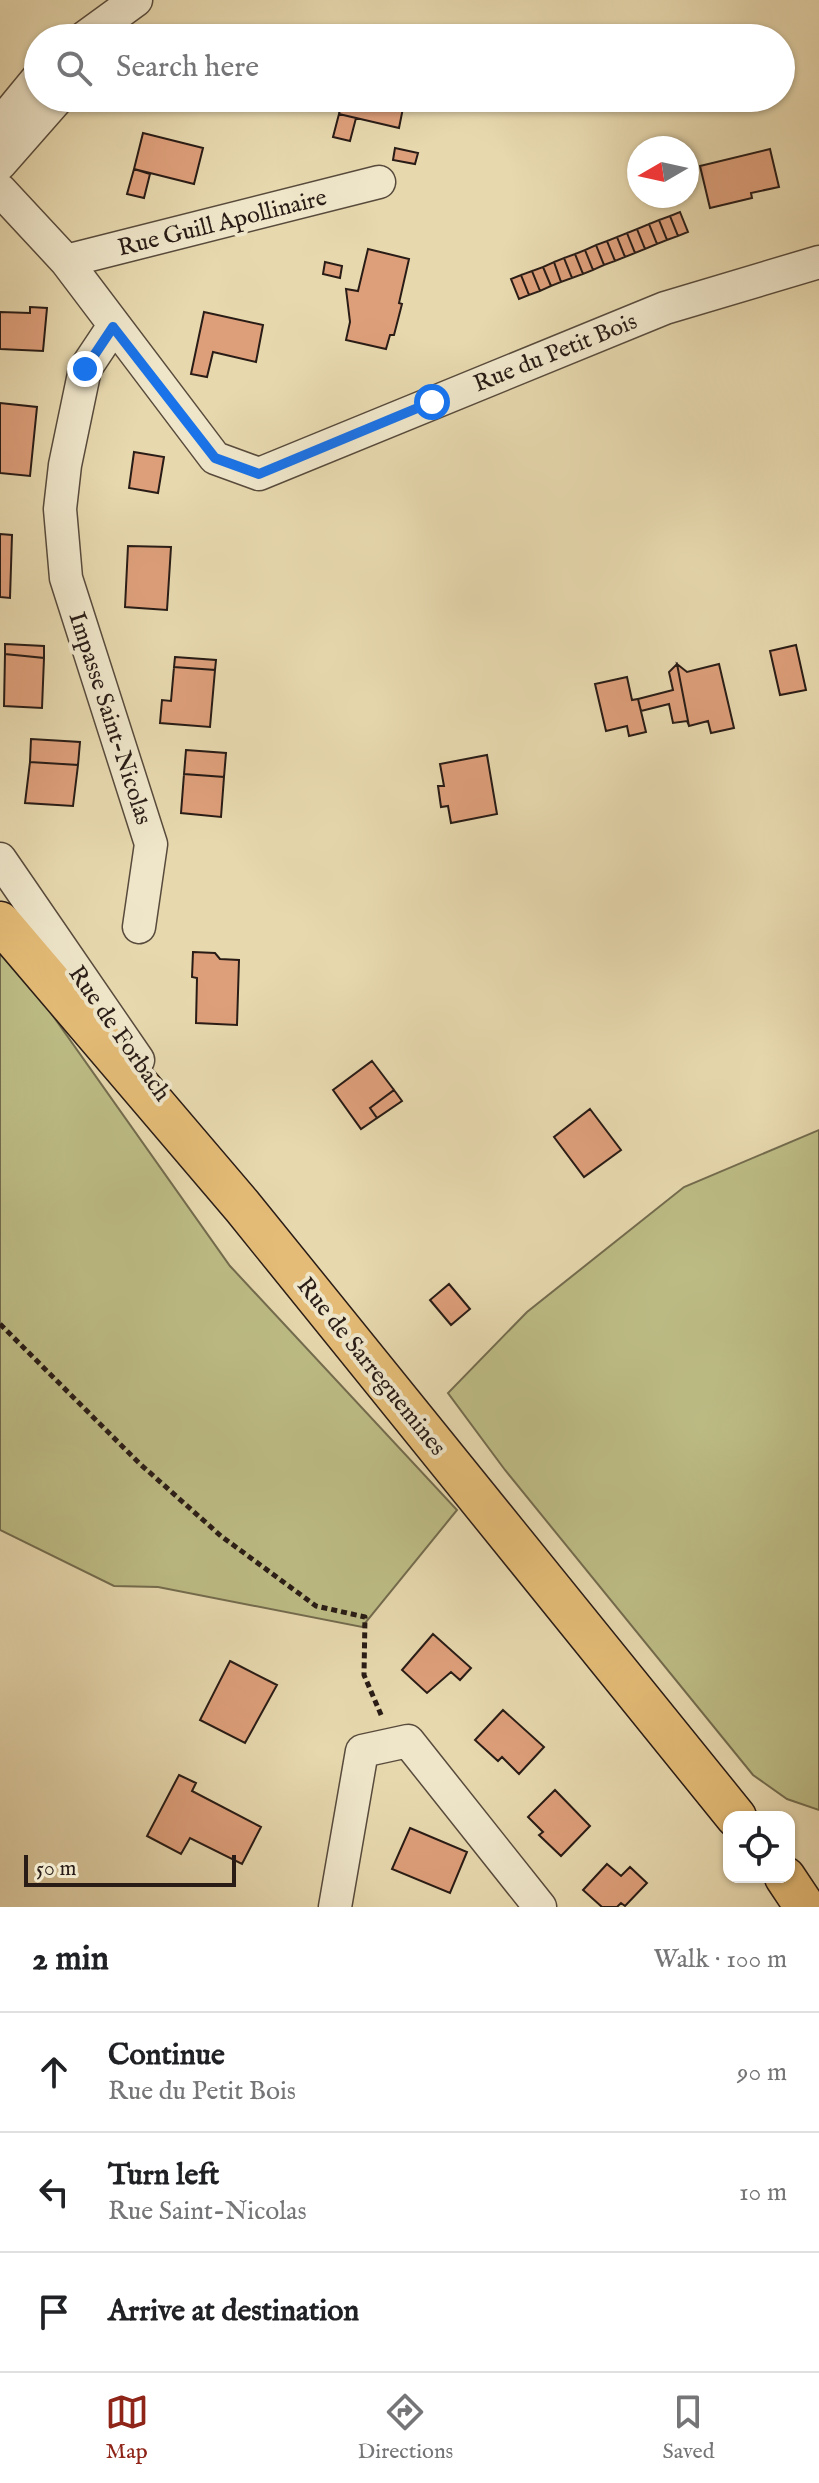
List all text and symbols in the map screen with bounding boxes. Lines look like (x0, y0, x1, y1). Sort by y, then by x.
search box (24, 24, 795, 112)
icon: search (52, 46, 96, 90)
text: Search here (116, 49, 259, 87)
north arrow (627, 136, 699, 208)
street label: Rue Guill Apollinaire (115, 183, 330, 264)
street label: Rue du Petit Bois (469, 307, 642, 400)
route end (67, 351, 103, 387)
route start (414, 384, 450, 420)
street label: Impasse Saint-Nicolas (61, 608, 159, 829)
street label: Rue de Forbach (61, 960, 177, 1108)
street label: Rue de Sarreguemines (289, 1271, 452, 1463)
map controls (723, 1811, 795, 1883)
button: locate (723, 1811, 795, 1883)
scale bar (24, 1851, 236, 1887)
text: 50 m (36, 1855, 77, 1883)
text: 2 min (32, 1938, 109, 1981)
text: Walk · 100 m (654, 1943, 787, 1976)
text: Continue (108, 2037, 225, 2075)
icon: ahead (32, 2050, 76, 2094)
text: 90 m (737, 2056, 787, 2089)
text: Rue du Petit Bois (108, 2075, 296, 2108)
text: Turn left (108, 2157, 219, 2195)
icon: left (32, 2170, 76, 2214)
text: 10 m (739, 2176, 787, 2209)
text: Rue Saint-Nicolas (108, 2195, 307, 2228)
icon: arrive (32, 2290, 76, 2334)
text: Arrive at destination (108, 2293, 359, 2331)
tab: Map (105, 2390, 149, 2466)
tab: Directions (358, 2390, 453, 2466)
tab: Saved (662, 2390, 714, 2466)

